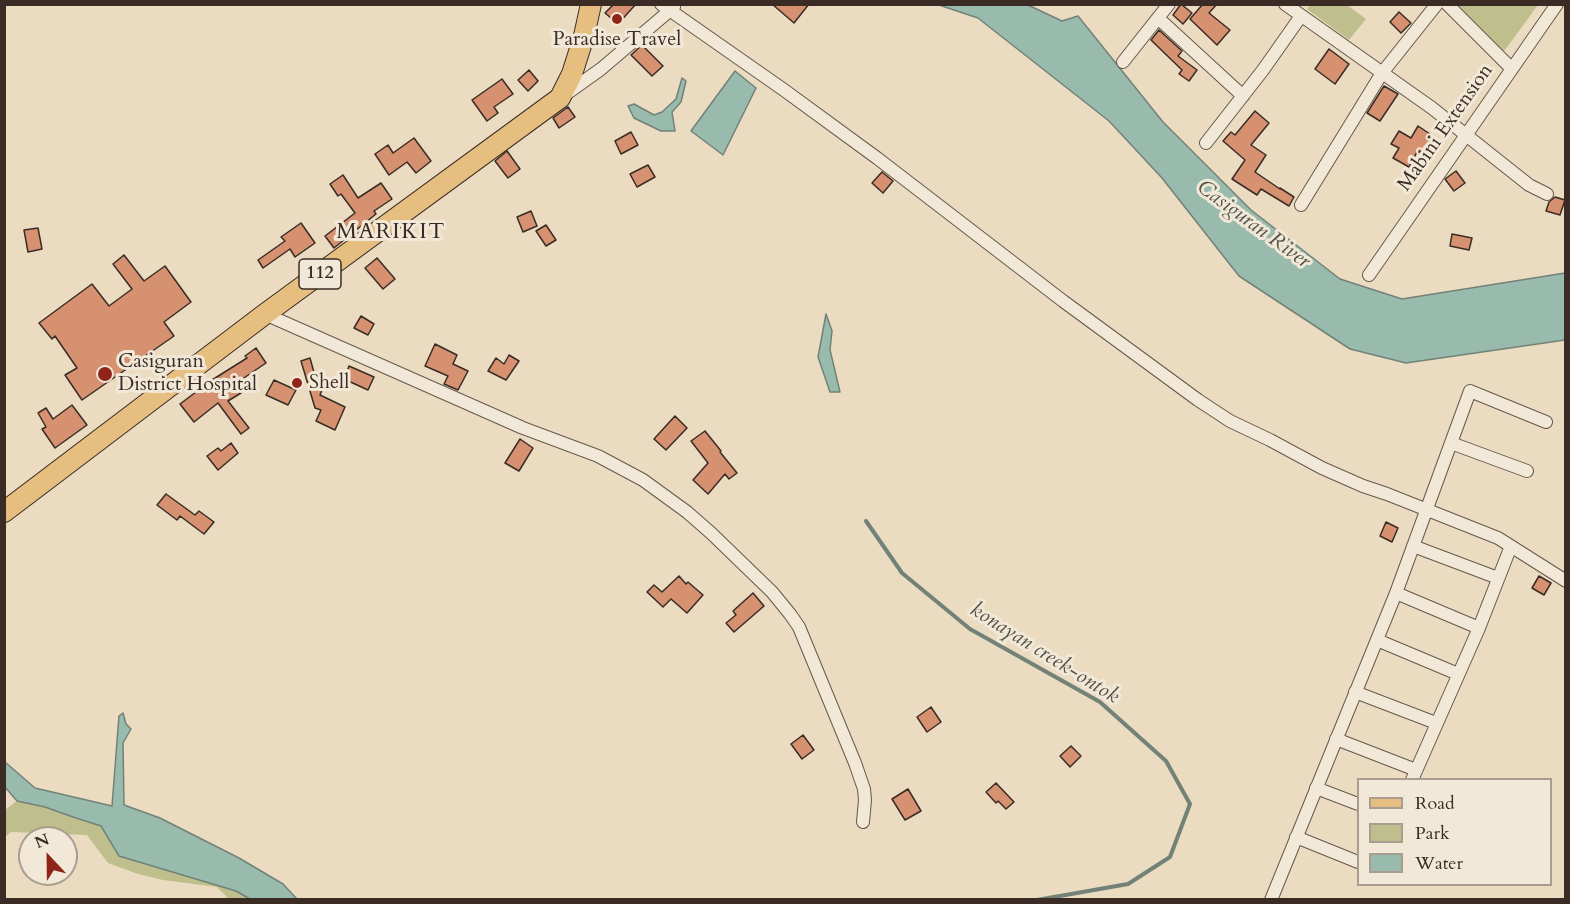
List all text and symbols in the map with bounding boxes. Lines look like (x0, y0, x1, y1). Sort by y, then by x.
marker: Paradise Travel (610, 12, 624, 26)
place label: Paradise Travel (553, 28, 681, 52)
street label: Mabini Extension (1393, 60, 1499, 196)
water label: Casiguran River (1191, 175, 1315, 275)
district label: MARIKIT (336, 220, 446, 246)
road number: 112 (299, 259, 341, 289)
place label: Casiguran District Hospital (118, 350, 257, 397)
marker: Casiguran District Hospital (96, 365, 114, 383)
place label: Shell (309, 371, 349, 395)
marker: Shell (290, 376, 304, 390)
water label: konayan creek-ontok (965, 598, 1123, 710)
legend (1357, 778, 1552, 886)
text: Road (1415, 791, 1455, 816)
text: Park (1415, 821, 1450, 846)
north arrow (18, 826, 78, 886)
text: N (31, 828, 53, 854)
text: Water (1415, 851, 1463, 876)

